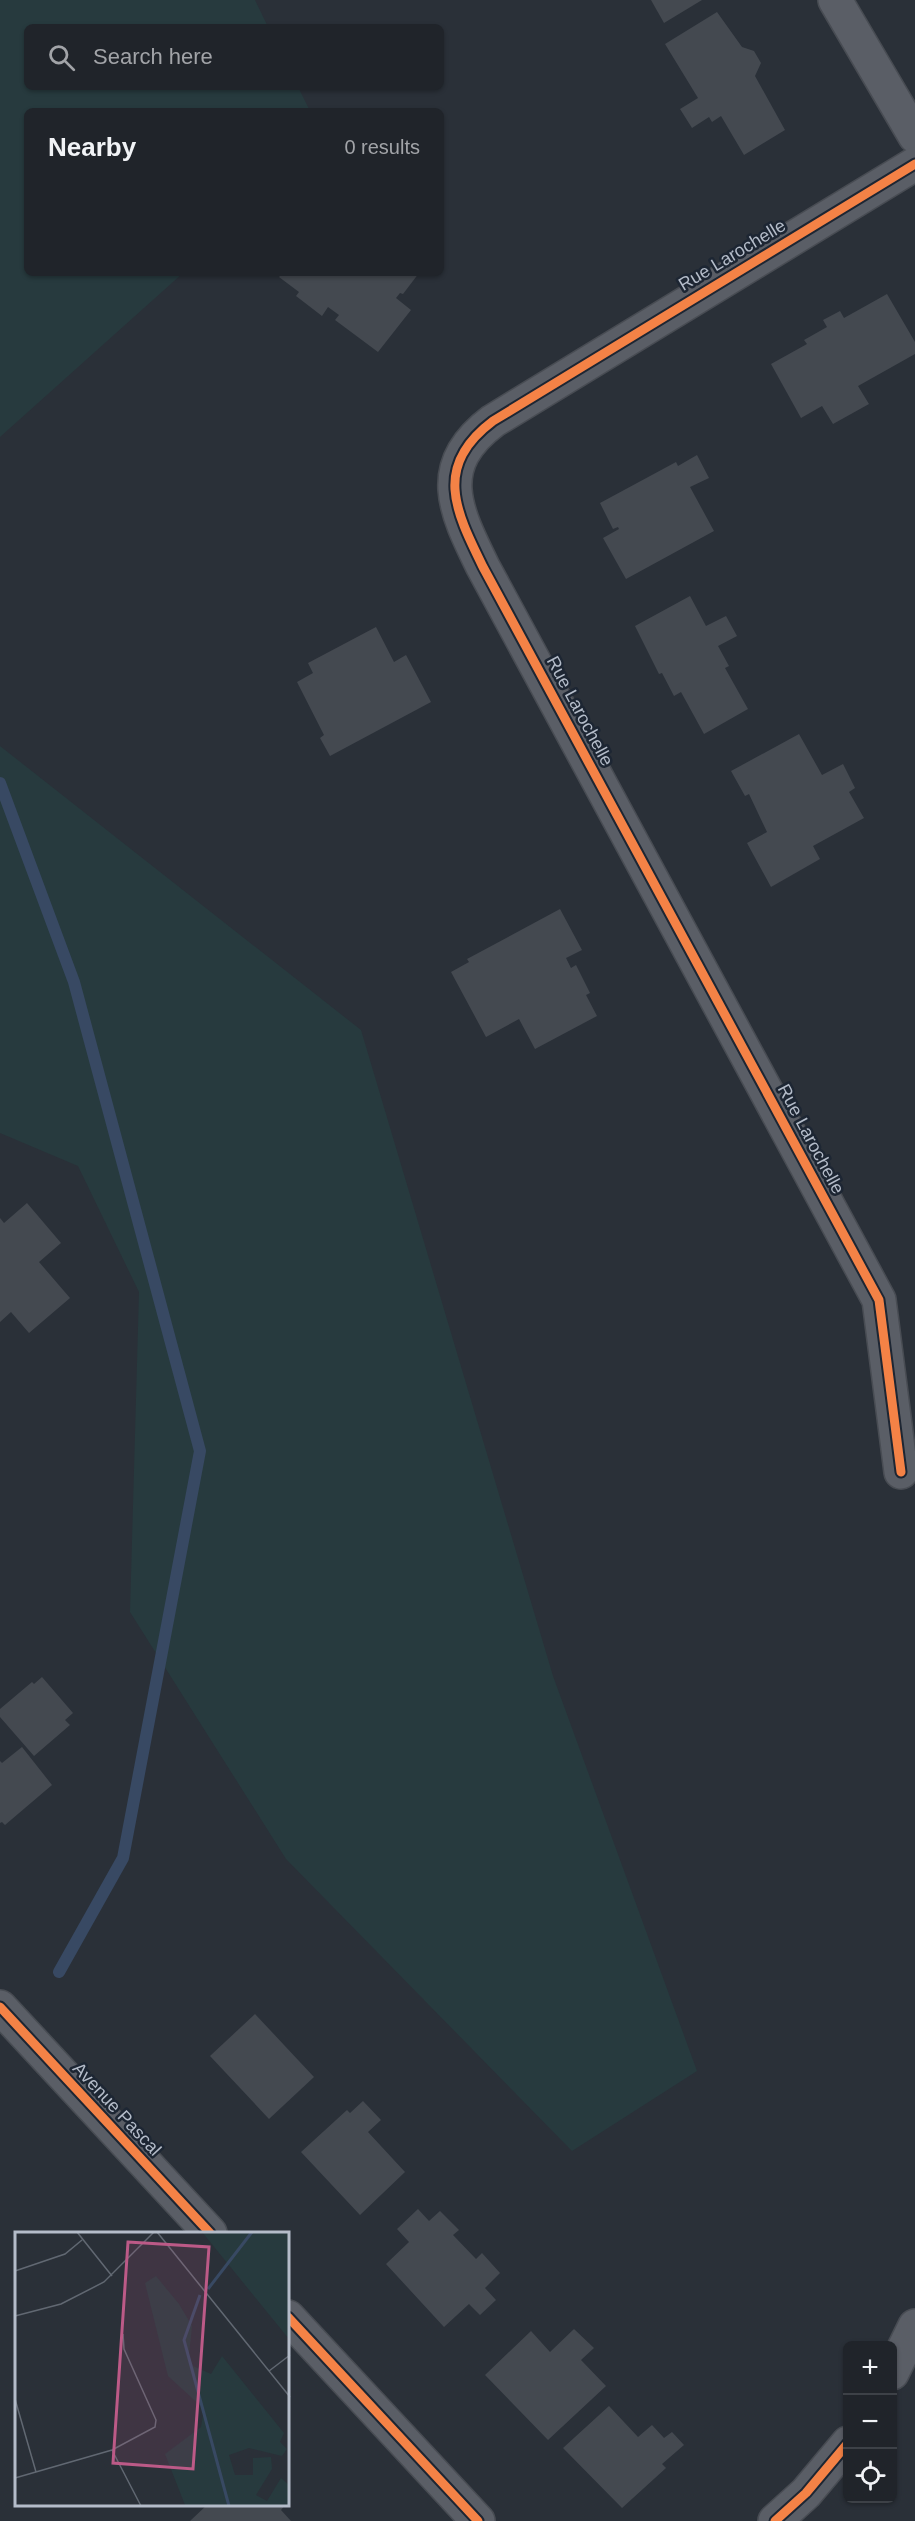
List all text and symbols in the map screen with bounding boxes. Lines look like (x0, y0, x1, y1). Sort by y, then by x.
search box (24, 24, 444, 90)
icon: search (45, 41, 78, 74)
text: Search here (93, 44, 213, 69)
text: Nearby (48, 132, 136, 162)
text: 0 results (344, 136, 420, 158)
street label: Rue Larochelle (675, 215, 789, 295)
street label: Rue Larochelle (543, 653, 617, 769)
street label: Rue Larochelle (774, 1081, 848, 1197)
street label: Avenue Pascal (69, 2058, 165, 2160)
inset map (15, 2232, 290, 2506)
map controls (843, 2341, 897, 2503)
button: + (843, 2341, 897, 2395)
button: − (843, 2395, 897, 2449)
button: locate (843, 2449, 897, 2503)

